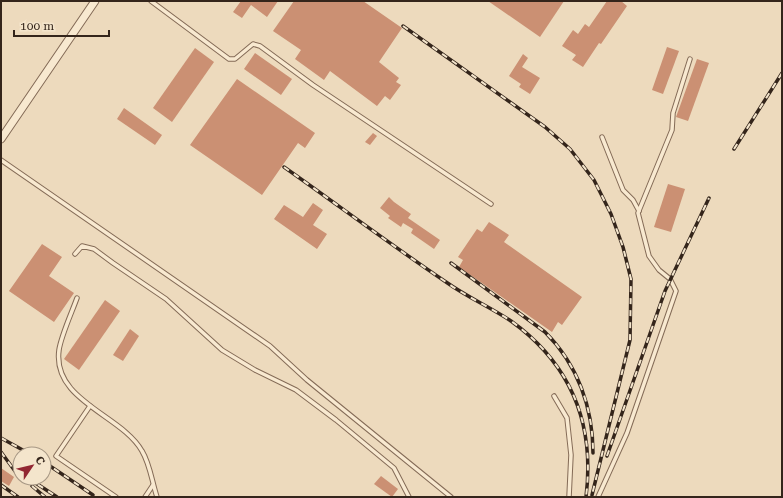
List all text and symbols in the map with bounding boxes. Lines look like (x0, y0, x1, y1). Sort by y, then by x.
scale bar (14, 12, 109, 38)
text: 100 m (20, 19, 54, 33)
north arrow (12, 446, 52, 486)
text: С (32, 454, 47, 468)

